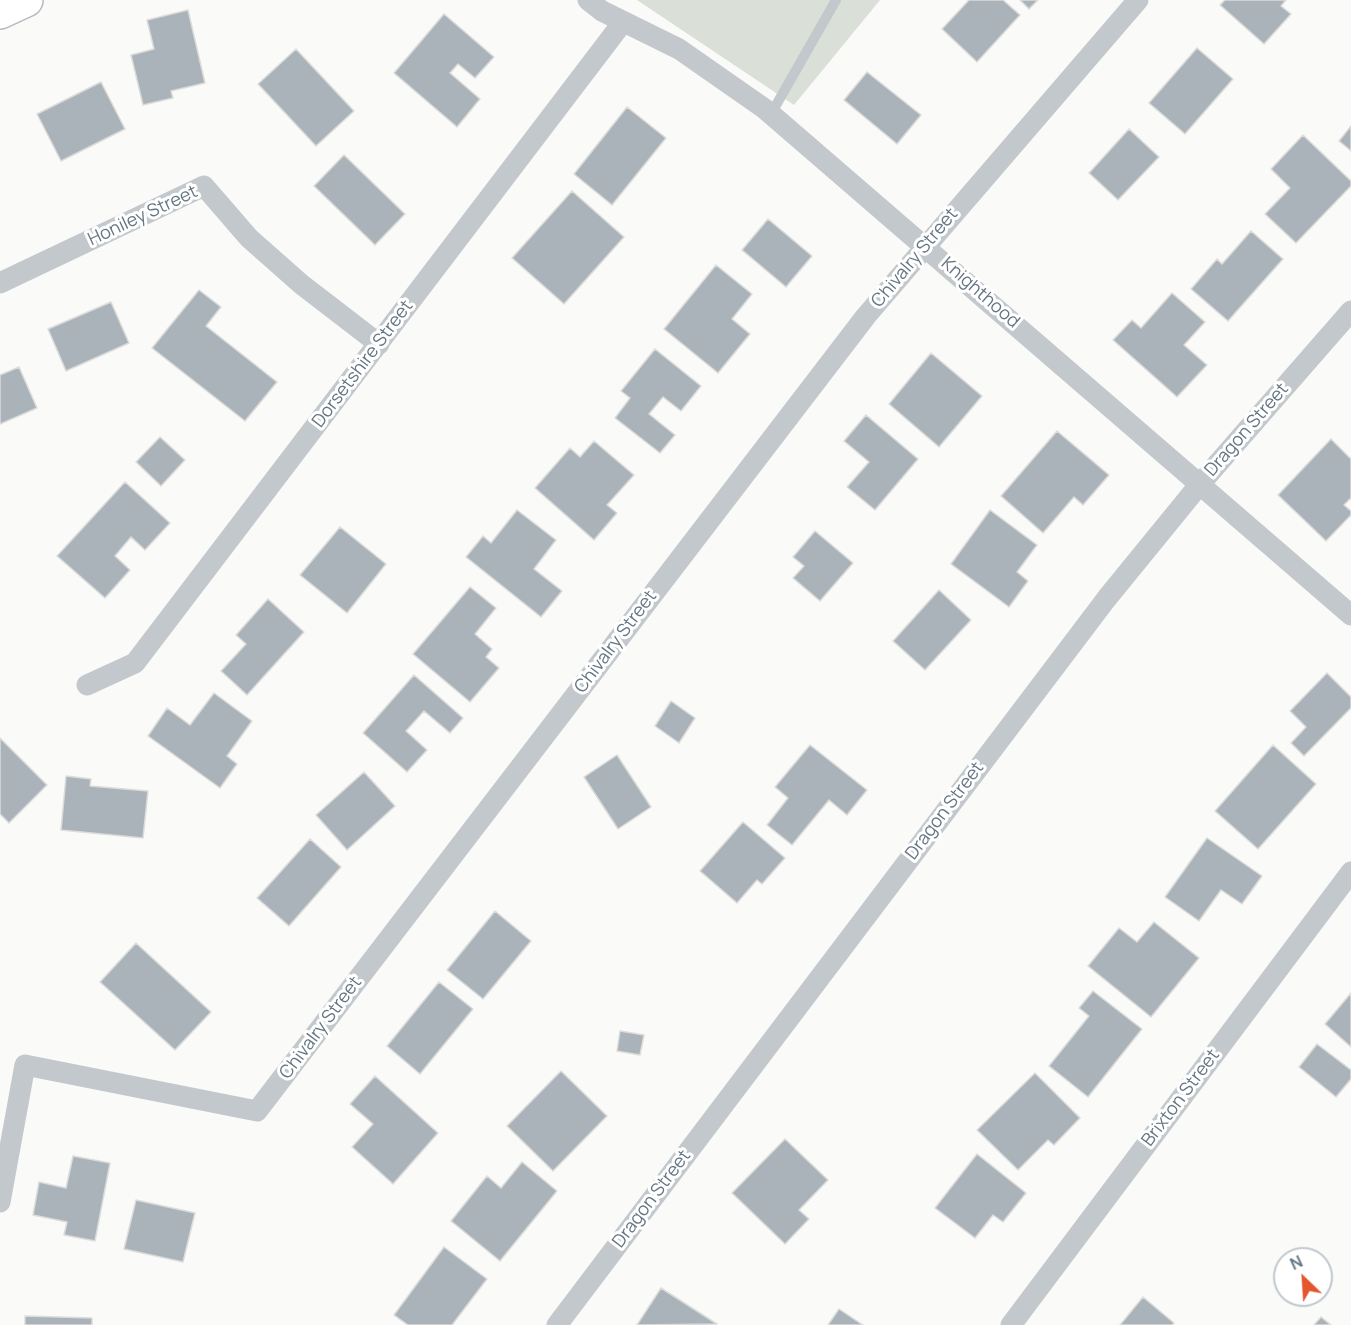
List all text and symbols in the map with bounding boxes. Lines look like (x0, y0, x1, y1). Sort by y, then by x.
street label: Honiley Street (85, 181, 201, 251)
street label: Chivalry Street (867, 204, 963, 312)
street label: Knighthood (936, 253, 1024, 333)
street label: Dorsetshire Street (308, 296, 418, 432)
street label: Dragon Street (1201, 379, 1293, 481)
street label: Chivalry Street (570, 586, 662, 698)
street label: Dragon Street (901, 758, 989, 864)
street label: Chivalry Street (275, 972, 367, 1084)
street label: Brixton Street (1138, 1045, 1224, 1151)
street label: Dragon Street (608, 1146, 696, 1252)
north arrow (1273, 1247, 1333, 1307)
text: N (1286, 1250, 1306, 1275)

